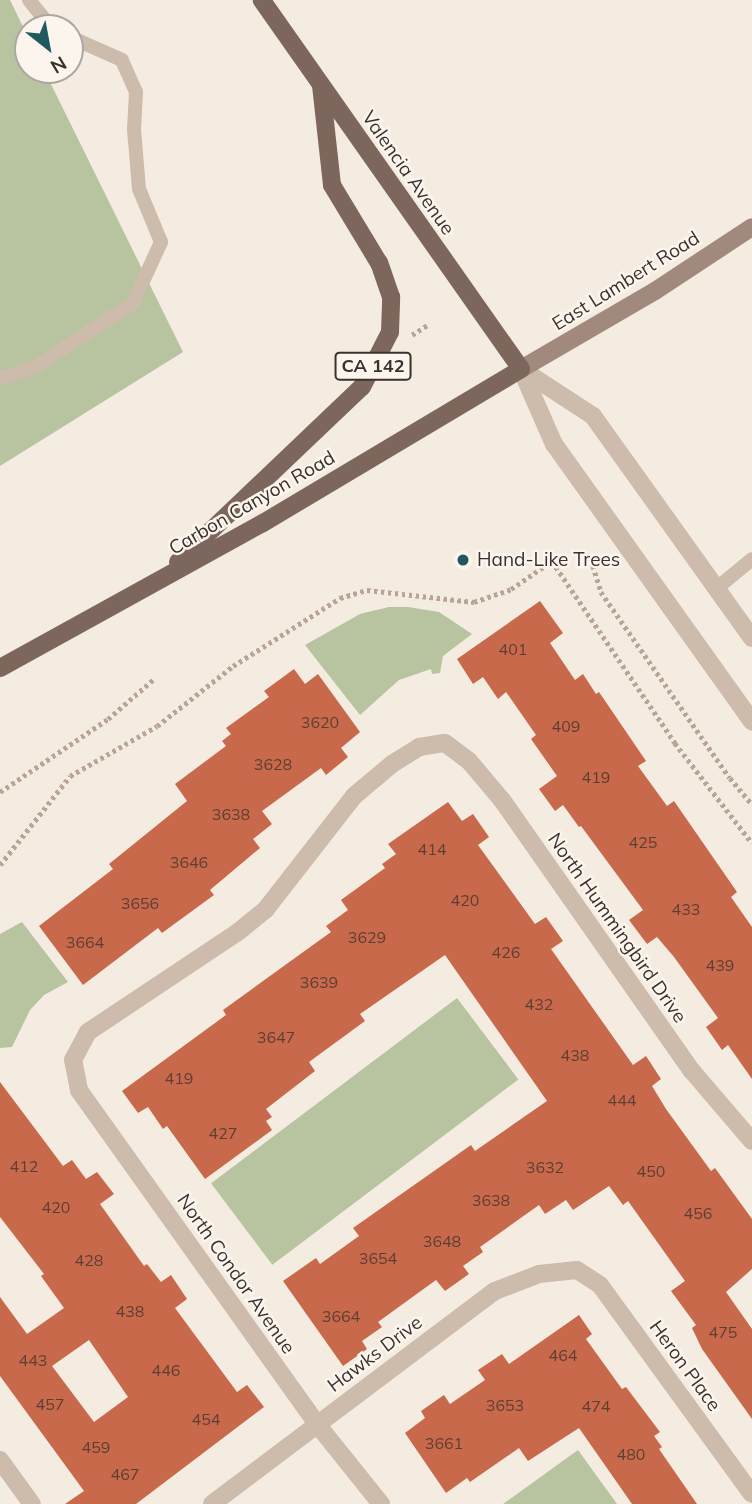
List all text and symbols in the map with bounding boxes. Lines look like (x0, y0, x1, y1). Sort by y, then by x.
north arrow (14, 14, 84, 84)
text: N (46, 51, 71, 79)
street label: Valencia Avenue (357, 107, 459, 239)
street label: East Lambert Road (548, 227, 704, 335)
road number: CA 142 (334, 352, 412, 380)
street label: Carbon Canyon Road (165, 446, 339, 560)
place label: Hand-Like Trees (477, 549, 620, 571)
marker: Hand-Like Trees (455, 552, 471, 568)
house number: 401 (499, 639, 527, 659)
house number: 3620 (301, 712, 339, 732)
house number: 409 (552, 716, 580, 736)
house number: 3628 (254, 754, 292, 774)
house number: 419 (582, 767, 610, 787)
house number: 3638 (212, 804, 250, 824)
street label: North Hummingbird Drive (543, 829, 691, 1027)
house number: 425 (629, 832, 657, 852)
house number: 414 (418, 839, 446, 859)
house number: 3646 (170, 852, 208, 872)
house number: 420 (451, 890, 479, 910)
house number: 3656 (121, 893, 159, 913)
house number: 433 (672, 899, 700, 919)
house number: 3629 (348, 927, 386, 947)
house number: 3664 (66, 932, 104, 952)
house number: 426 (492, 942, 520, 962)
house number: 439 (706, 955, 734, 975)
house number: 3639 (300, 972, 338, 992)
house number: 432 (525, 994, 553, 1014)
house number: 3647 (257, 1027, 295, 1047)
house number: 438 (561, 1045, 589, 1065)
house number: 419 (165, 1068, 193, 1088)
house number: 444 (608, 1090, 636, 1110)
house number: 427 (209, 1123, 237, 1143)
house number: 412 (10, 1156, 38, 1176)
house number: 3632 (526, 1157, 564, 1177)
house number: 450 (637, 1161, 665, 1181)
street label: North Condor Avenue (172, 1190, 300, 1358)
house number: 3638 (472, 1190, 510, 1210)
house number: 420 (42, 1197, 70, 1217)
house number: 456 (684, 1203, 712, 1223)
house number: 3648 (423, 1231, 461, 1251)
house number: 3654 (359, 1248, 397, 1268)
house number: 428 (75, 1250, 103, 1270)
house number: 438 (116, 1301, 144, 1321)
house number: 3664 (322, 1306, 360, 1326)
street label: Hawks Drive (323, 1311, 427, 1397)
street label: Heron Place (644, 1316, 726, 1416)
house number: 475 (709, 1322, 737, 1342)
house number: 464 (549, 1345, 577, 1365)
house number: 443 (19, 1350, 47, 1370)
house number: 446 (152, 1360, 180, 1380)
house number: 457 (36, 1394, 64, 1414)
house number: 3653 (486, 1395, 524, 1415)
house number: 474 (582, 1396, 610, 1416)
house number: 454 (192, 1409, 220, 1429)
house number: 3661 (425, 1433, 463, 1453)
house number: 459 (82, 1437, 110, 1457)
house number: 480 (617, 1444, 645, 1464)
house number: 467 (111, 1464, 139, 1484)

